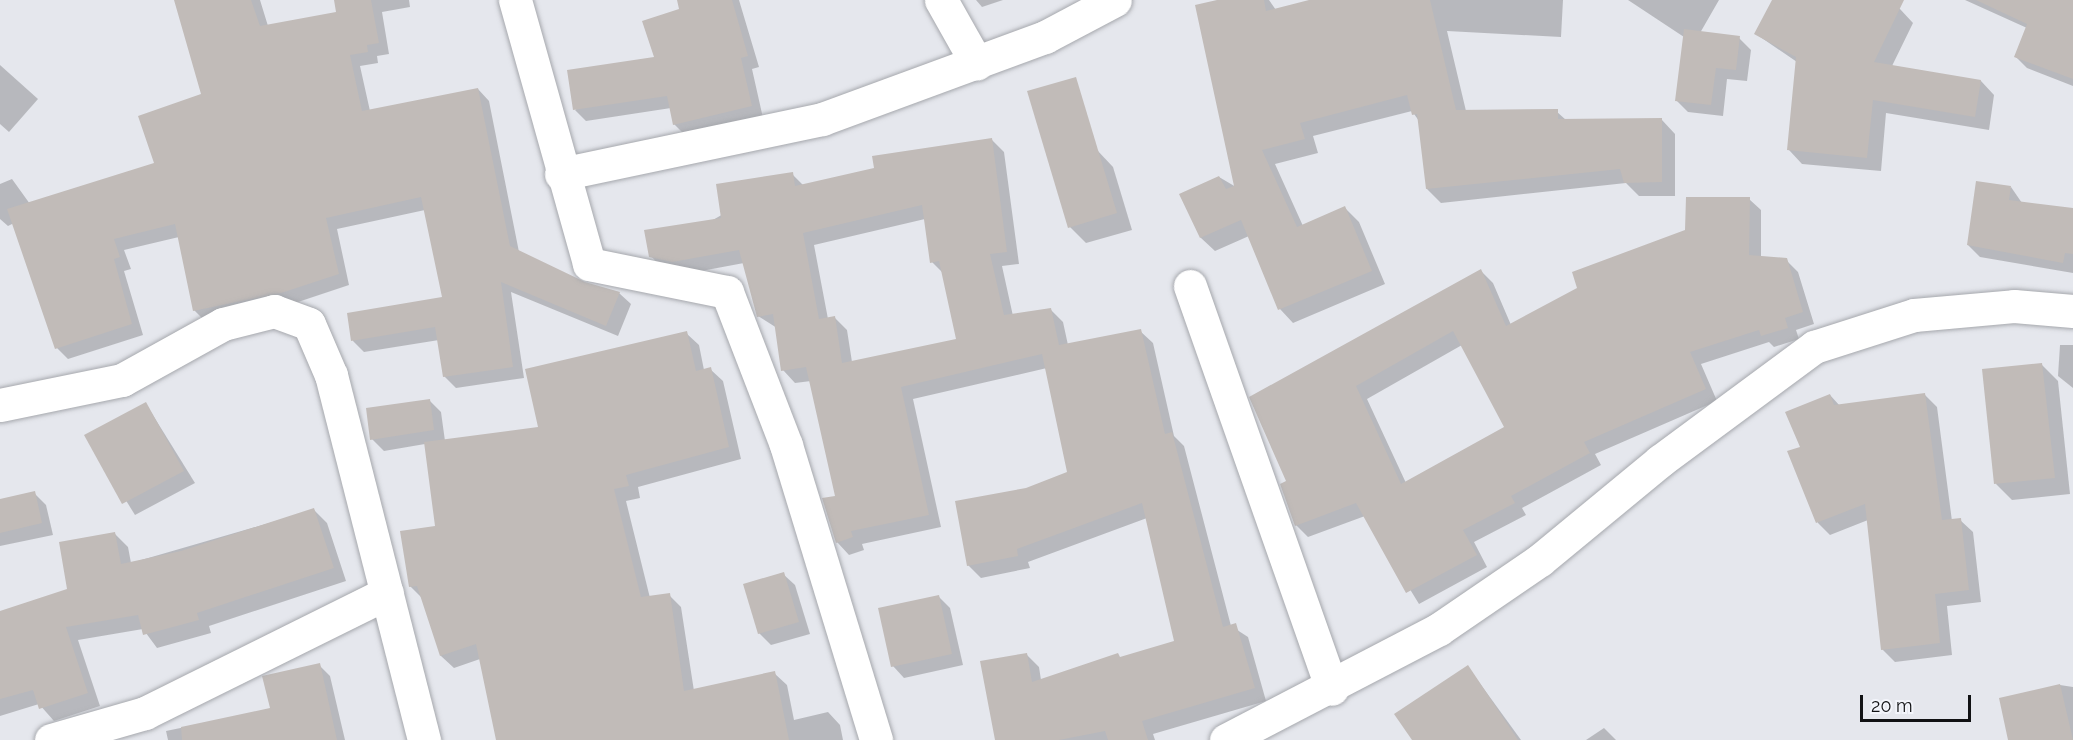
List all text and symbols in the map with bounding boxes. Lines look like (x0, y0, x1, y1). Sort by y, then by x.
scale bar (1863, 683, 1974, 721)
text: 20 m (1871, 695, 1913, 716)

